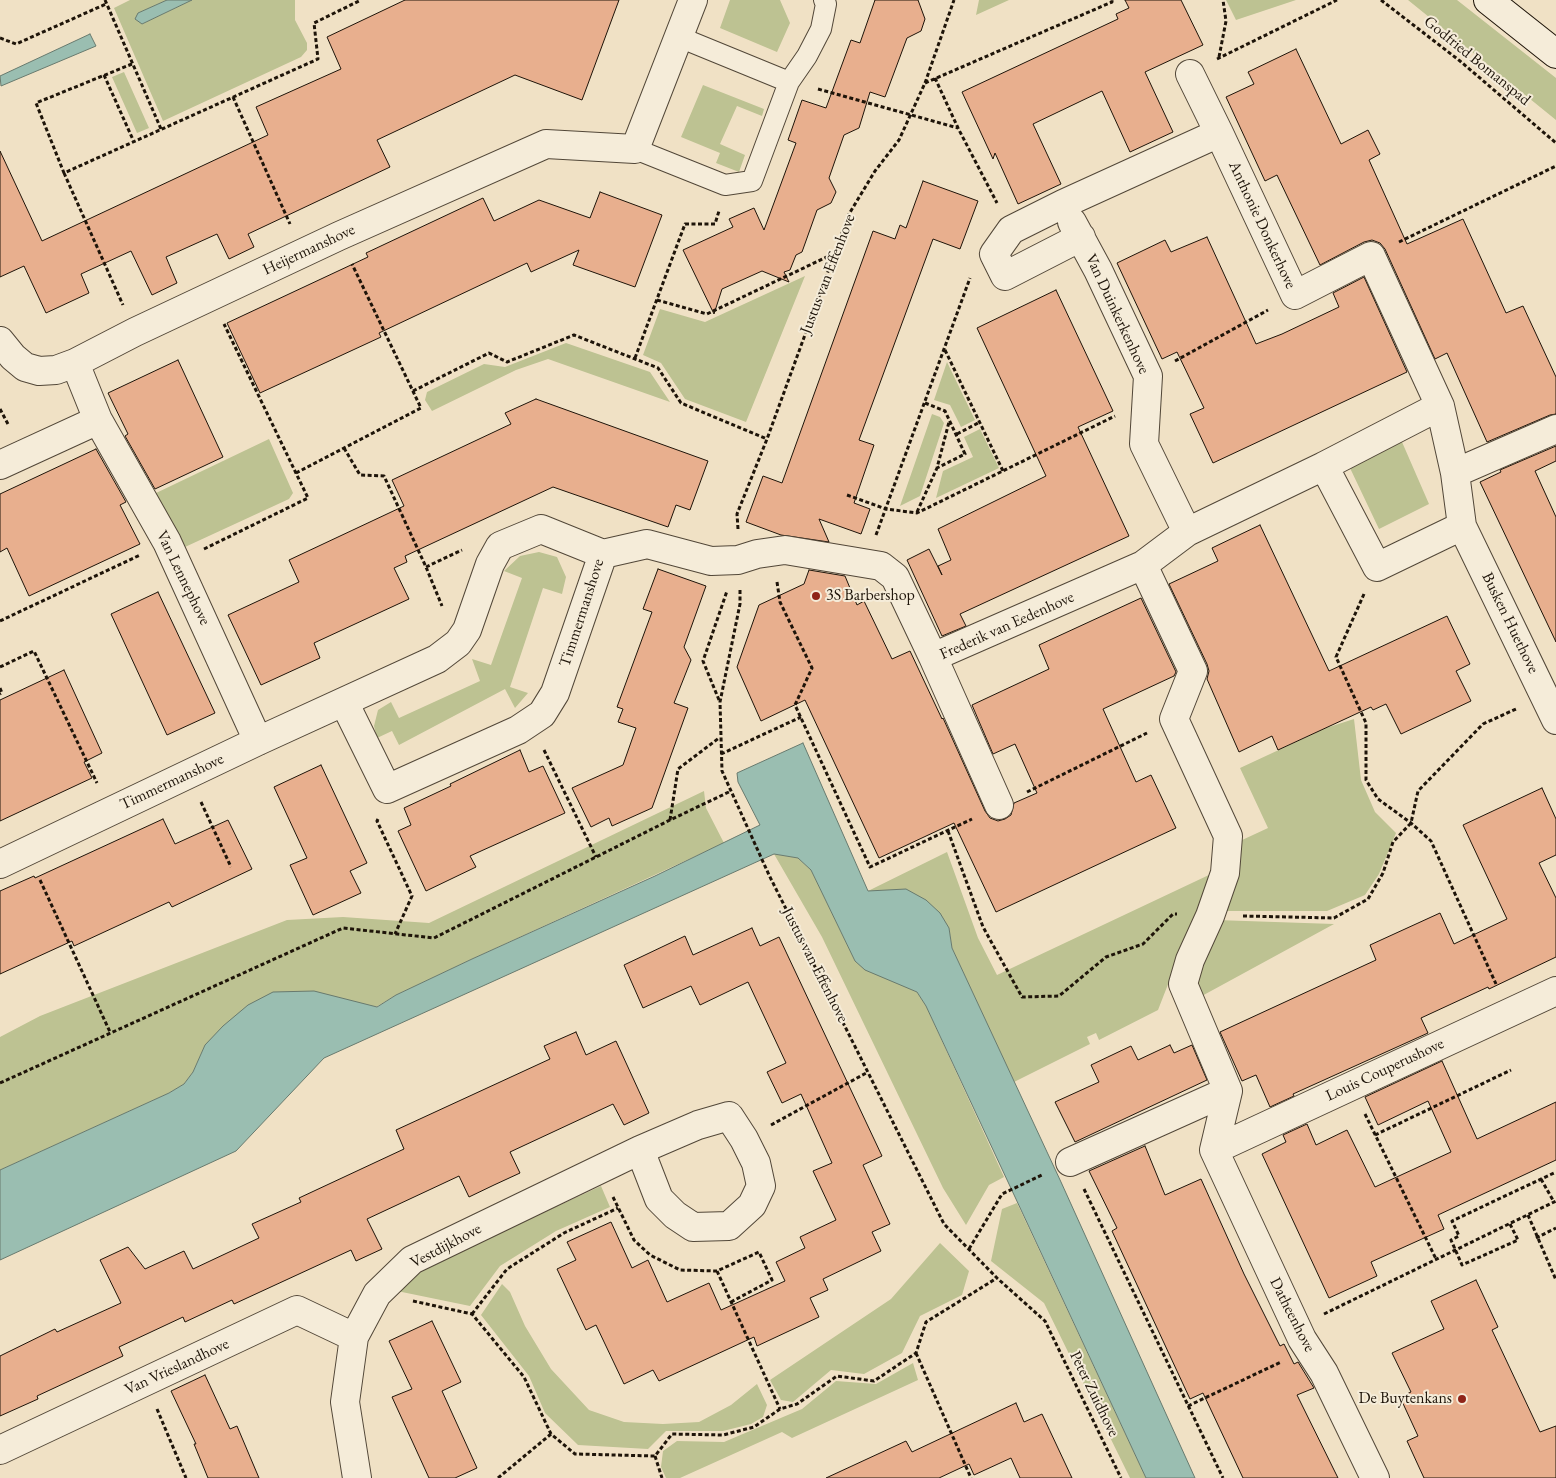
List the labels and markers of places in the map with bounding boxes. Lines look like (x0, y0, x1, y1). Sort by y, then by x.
place label: 3S Barbershop (826, 586, 915, 606)
marker: 3S Barbershop (810, 590, 822, 602)
place label: De Buytenkans (1358, 1389, 1452, 1409)
marker: De Buytenkans (1456, 1393, 1468, 1405)

